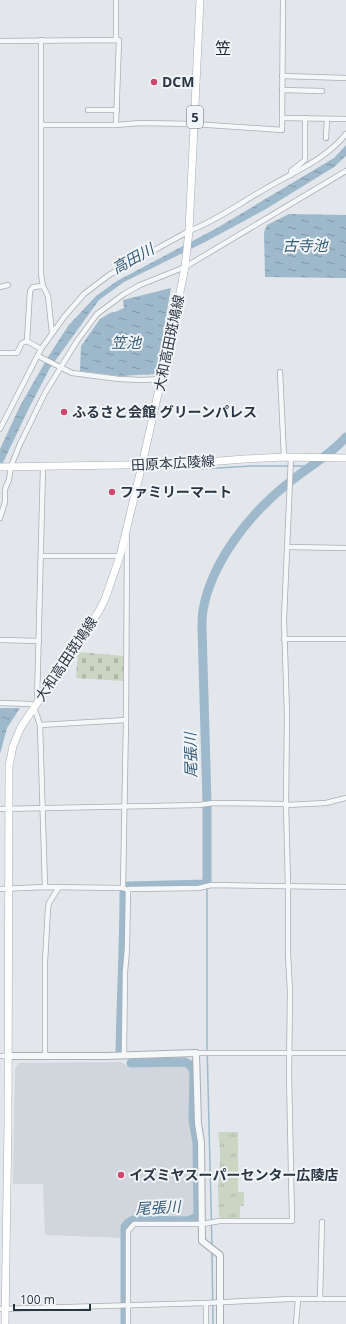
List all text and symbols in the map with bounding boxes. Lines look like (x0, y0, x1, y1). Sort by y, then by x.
district label: 笠 (215, 37, 231, 59)
place label: DCM (162, 72, 194, 91)
marker: DCM (149, 77, 159, 87)
road number: 5 (187, 106, 203, 128)
water label: 古寺池 (282, 235, 329, 255)
water label: 高田川 (108, 238, 159, 278)
street label: 大和高田斑鳩線 (149, 293, 188, 393)
water label: 笠池 (111, 332, 143, 352)
place label: ふるさと会館 グリーンパレス (72, 402, 257, 421)
marker: ふるさと会館 グリーンパレス (59, 407, 69, 417)
street label: 田原本広陵線 (131, 451, 215, 474)
place label: ファミリーマート (120, 482, 232, 501)
marker: ファミリーマート (107, 487, 117, 497)
street label: 大和高田斑鳩線 (30, 613, 101, 705)
water label: 尾張川 (180, 730, 200, 778)
place label: イズミヤスーパーセンター広陵店 (129, 1165, 338, 1184)
marker: イズミヤスーパーセンター広陵店 (116, 1170, 126, 1180)
water label: 尾張川 (135, 1196, 183, 1218)
scale bar (14, 1286, 90, 1312)
text: 100 m (20, 1291, 55, 1308)

